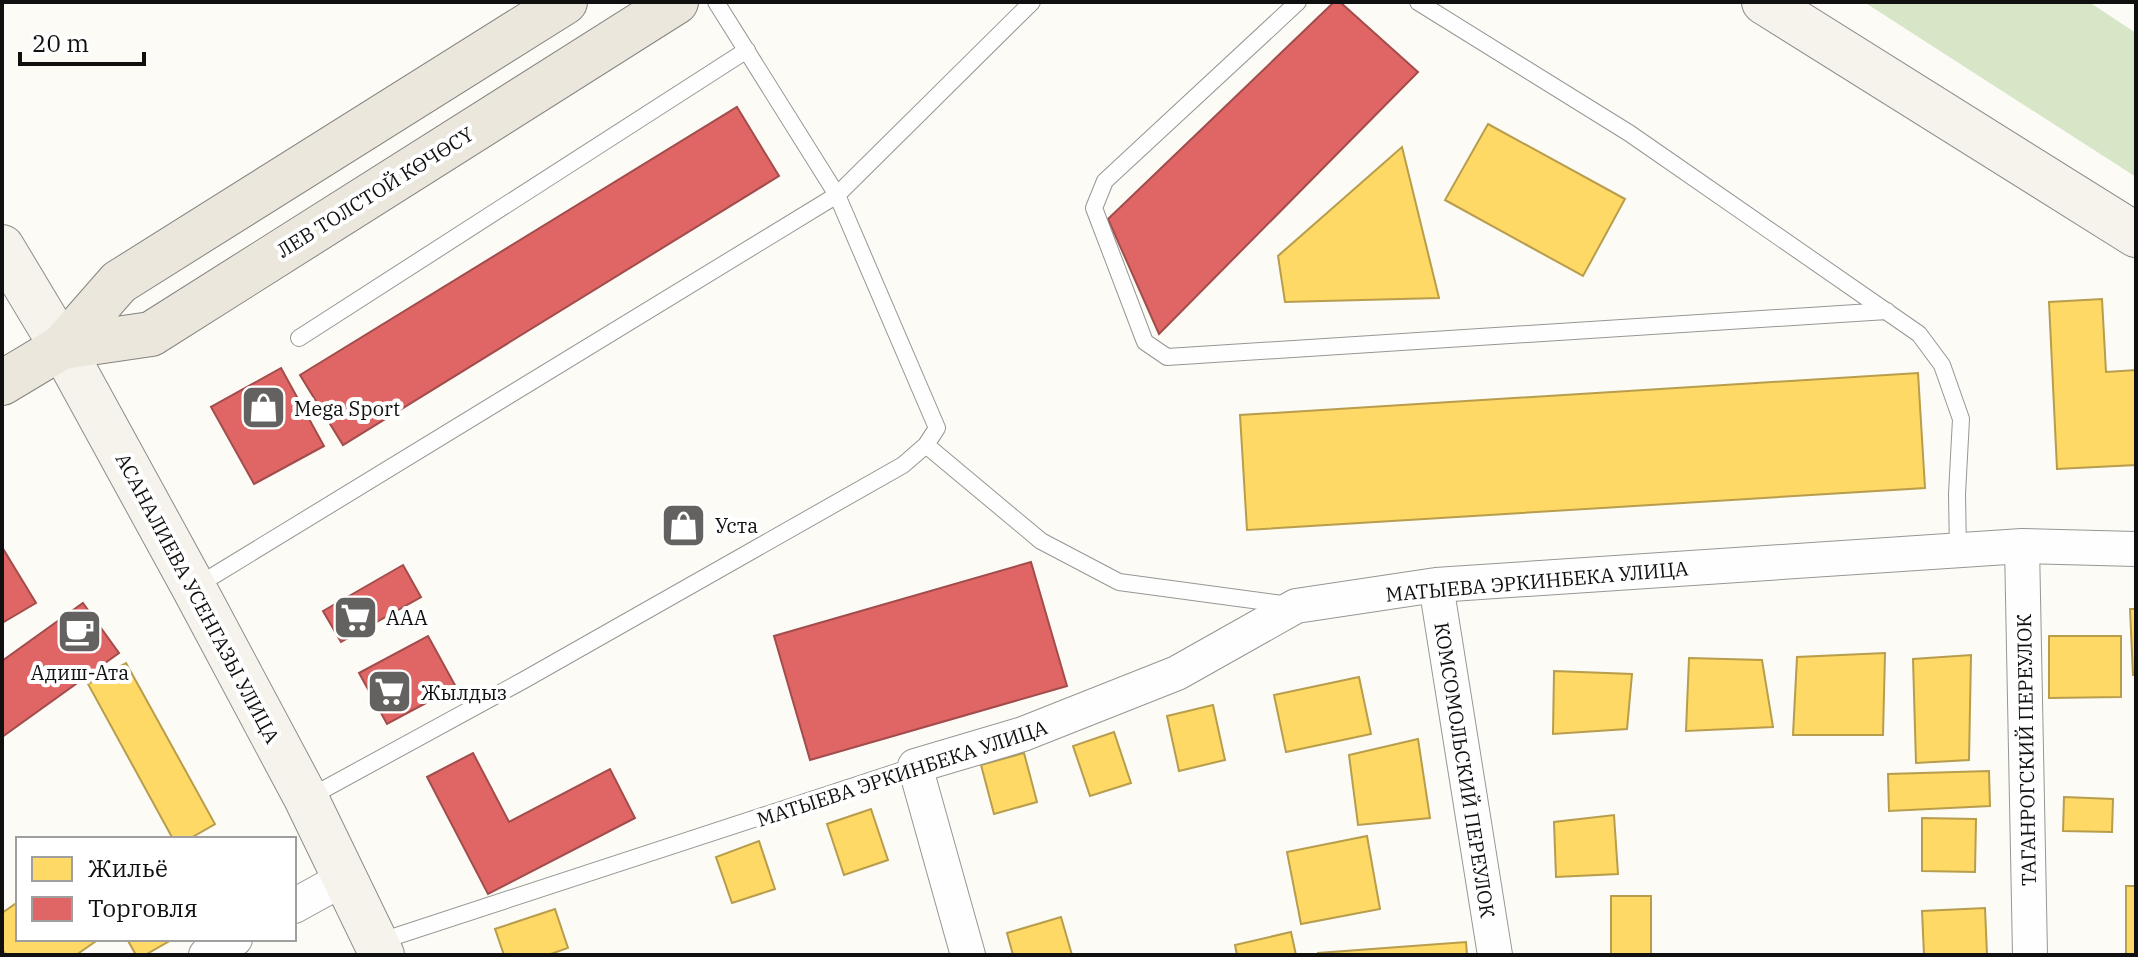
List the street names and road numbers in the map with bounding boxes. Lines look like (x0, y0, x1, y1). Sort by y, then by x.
street label: ЛЕВ ТОЛСТОЙ КӨЧӨСҮ (271, 120, 479, 264)
street label: АСАНАЛИЕВА УСЕНГАЗЫ УЛИЦА (110, 448, 286, 748)
street label: МАТЫЕВА ЭРКИНБЕКА УЛИЦА (1384, 554, 1690, 608)
street label: ТАГАНРОГСКИЙ ПЕРЕУЛОК (2010, 613, 2042, 886)
street label: КОМСОМОЛЬСКИЙ ПЕРЕУЛОК (1428, 620, 1502, 920)
street label: МАТЫЕВА ЭРКИНБЕКА УЛИЦА (753, 713, 1051, 833)

